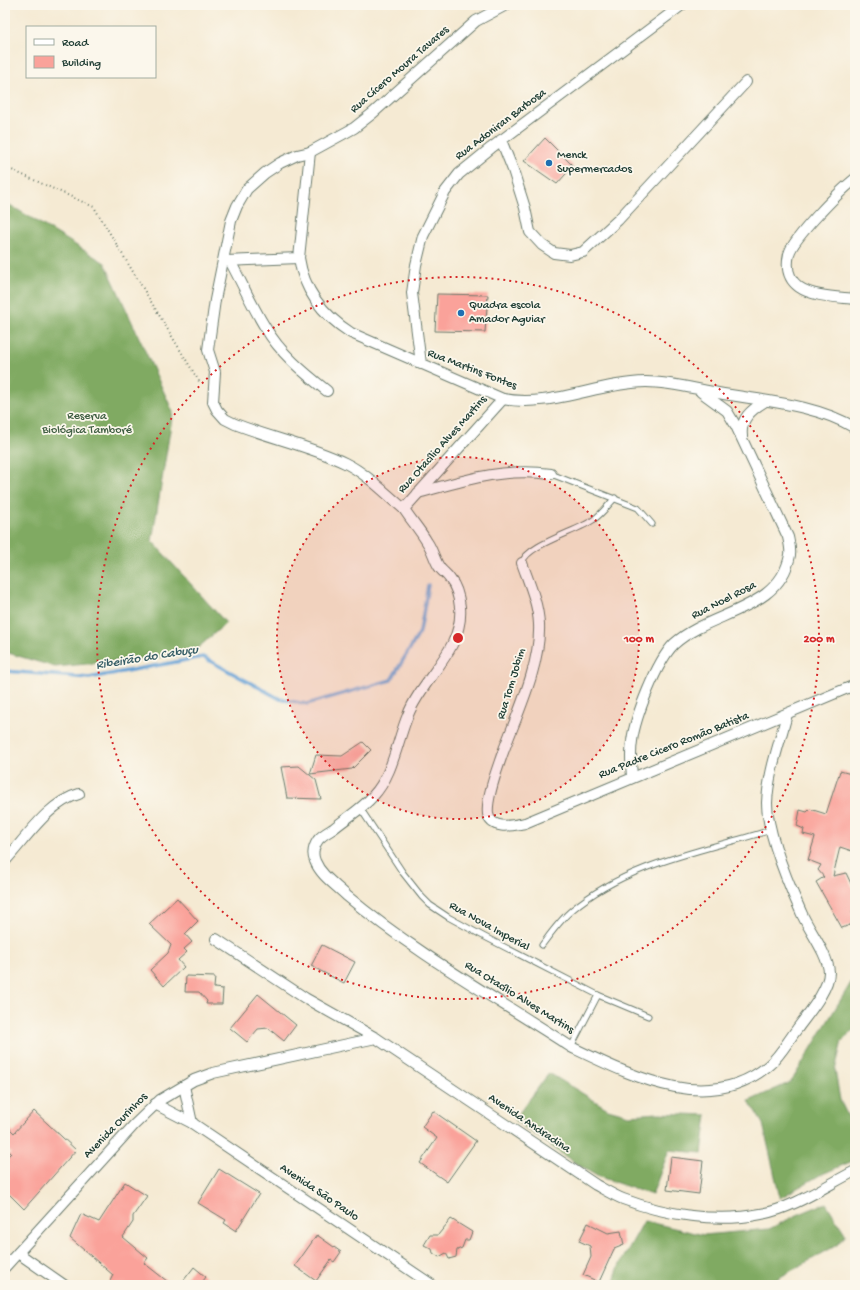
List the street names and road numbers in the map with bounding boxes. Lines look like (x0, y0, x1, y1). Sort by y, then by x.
street label: Rua Cícero Moura Tavares (348, 23, 453, 117)
street label: Rua Adoniran Barbosa (453, 86, 549, 164)
street label: Rua Martins Fontes (425, 346, 519, 394)
street label: Rua Otacílio Alves Martins (395, 393, 491, 497)
street label: Rua Noel Rosa (689, 579, 759, 623)
street label: Rua Tom Jobim (495, 646, 530, 721)
street label: Rua Padre Cicero Romão Batista (597, 709, 751, 783)
street label: Rua Nova Imperial (446, 899, 532, 955)
street label: Rua Otacílio Alves Martins (462, 959, 577, 1038)
street label: Avenida Ourinhos (81, 1090, 151, 1162)
street label: Avenida Andradina (485, 1091, 573, 1157)
street label: Avenida São Paulo (277, 1161, 361, 1225)

